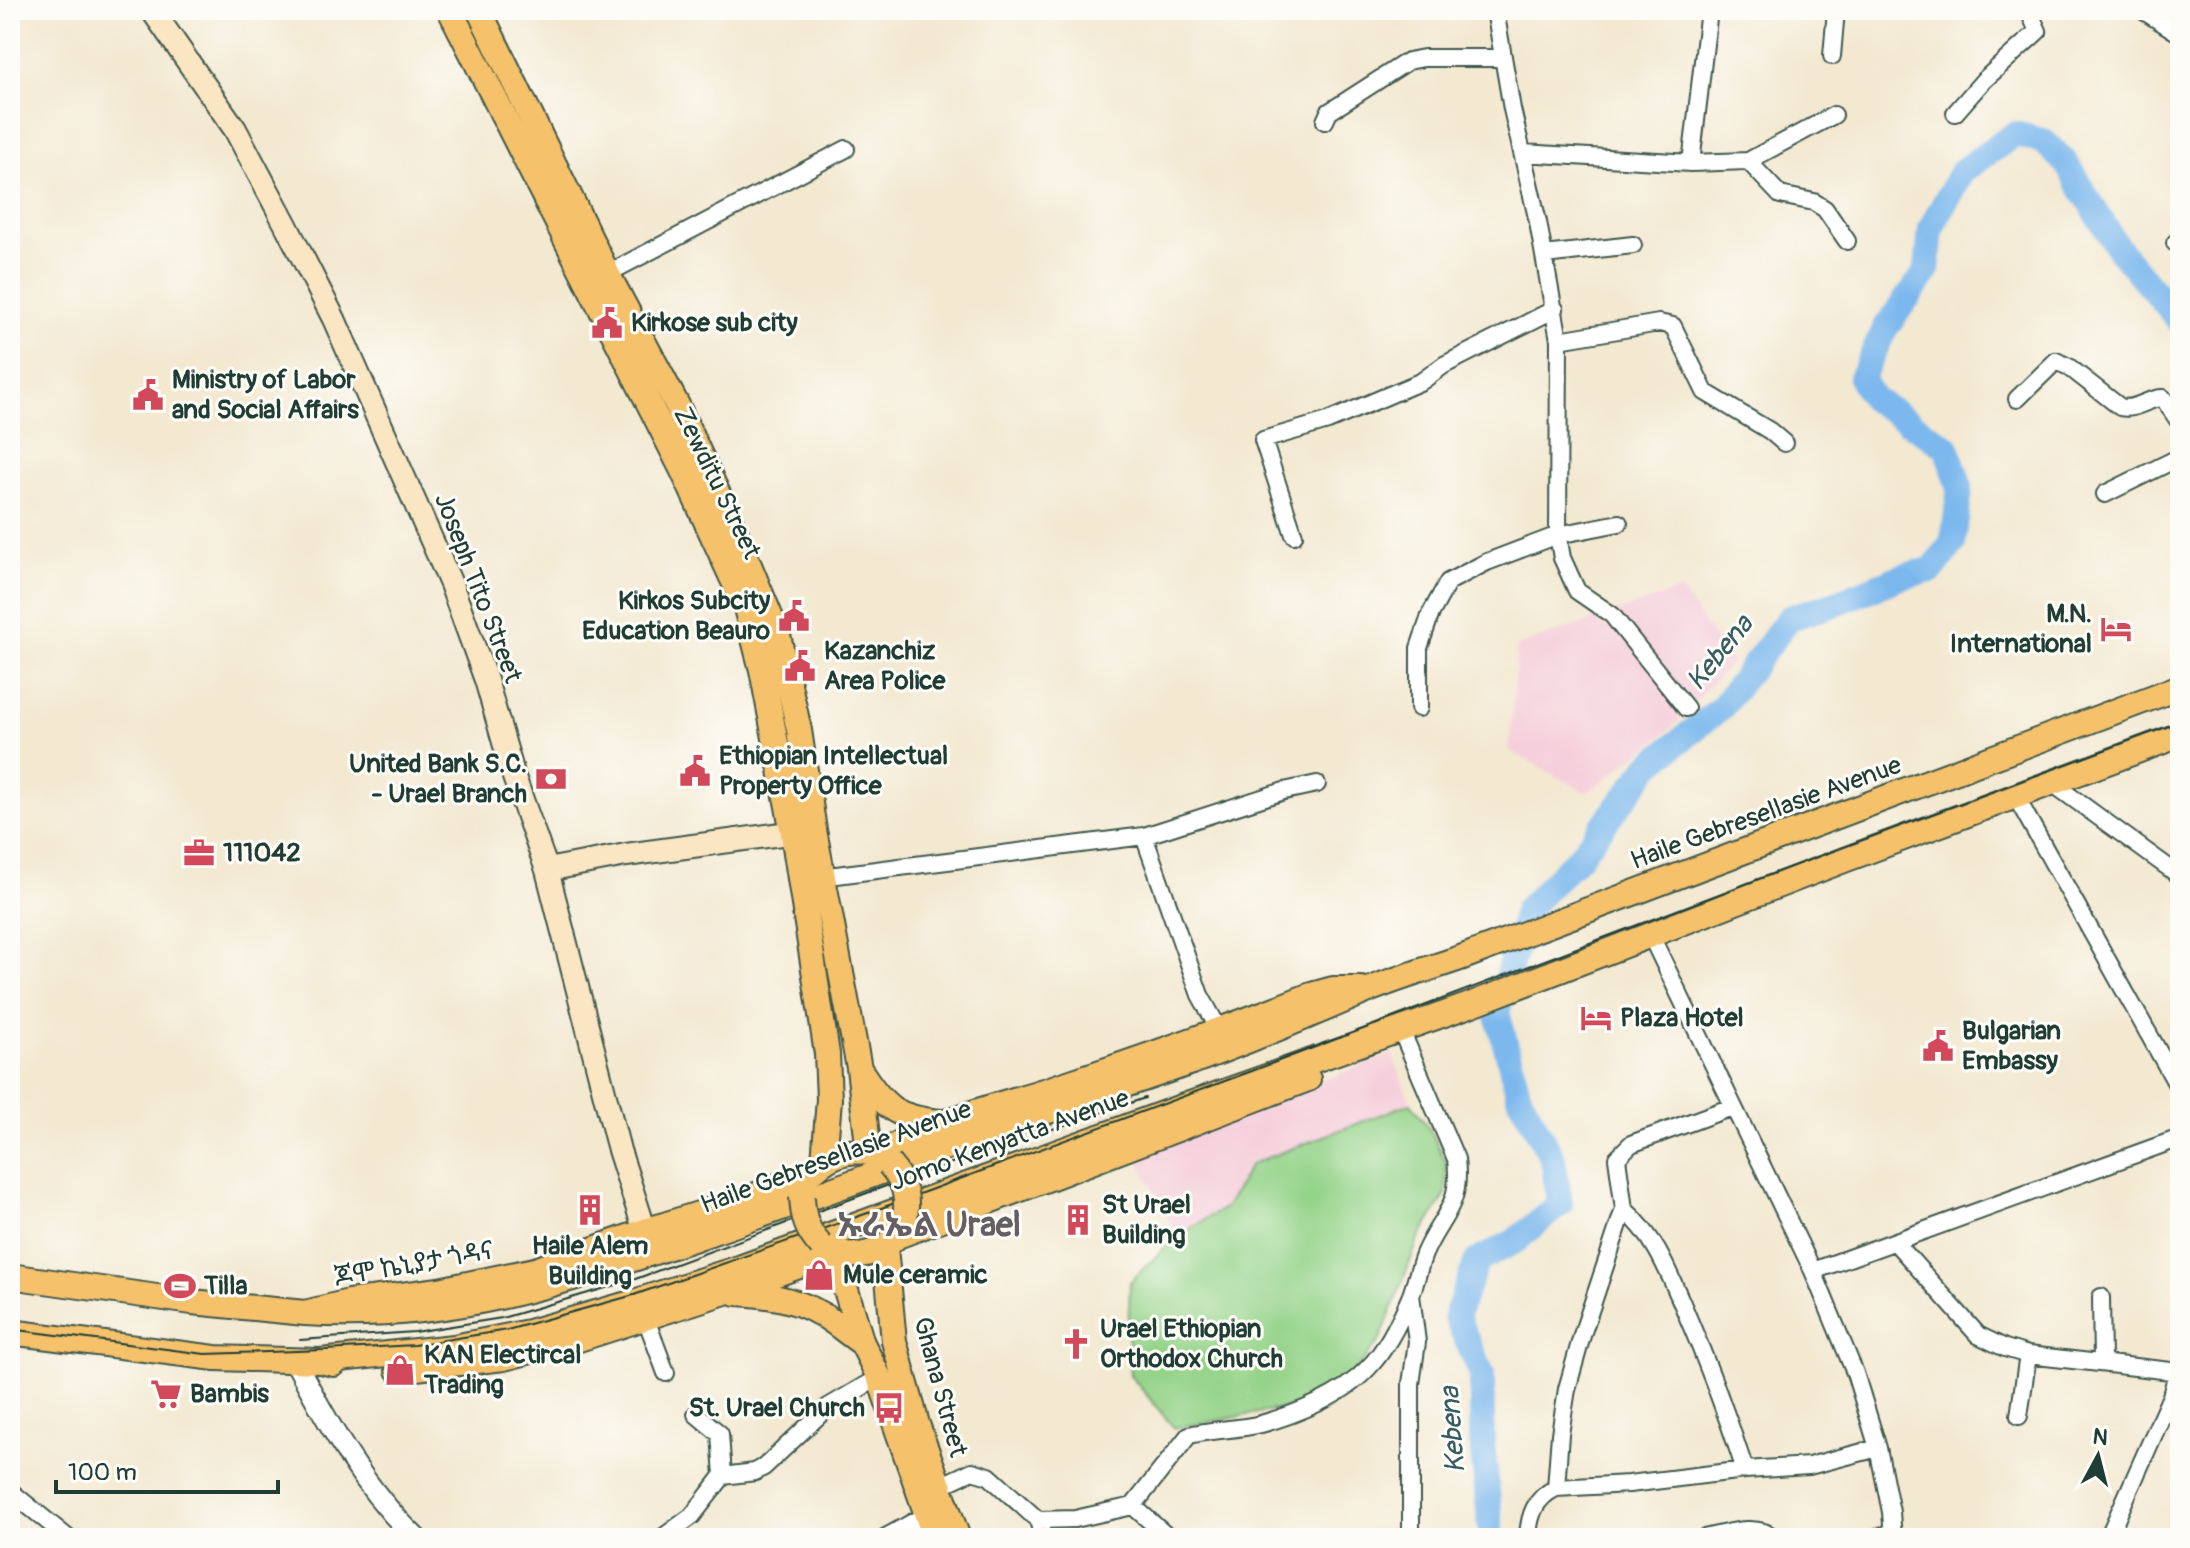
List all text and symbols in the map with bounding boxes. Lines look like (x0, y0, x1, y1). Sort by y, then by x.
public building icon: Kirkose sub city (590, 306, 624, 340)
place label: Kirkose sub city (631, 307, 798, 339)
place label: Ministry of Labor and Social Affairs (172, 364, 359, 426)
public building icon: Ministry of Labor and Social Affairs (131, 378, 165, 412)
street label: Zewditu Street (666, 402, 768, 565)
street label: Joseph Tito Street (427, 489, 529, 688)
place label: Kirkos Subcity Education Beauro (582, 585, 771, 647)
place label: M.N. International (1950, 598, 2092, 660)
public building icon: Kirkos Subcity Education Beauro (777, 599, 811, 633)
water label: Kebena (1679, 607, 1762, 698)
hotel icon: M.N. International (2099, 612, 2133, 646)
place label: Kazanchiz Area Police (824, 635, 947, 697)
public building icon: Kazanchiz Area Police (783, 649, 817, 683)
place label: Ethiopian Intellectual Property Office (719, 740, 948, 802)
place label: United Bank S.C. - Urael Branch (349, 748, 527, 810)
street label: Haile Gebresellasie Avenue (1626, 749, 1906, 877)
public building icon: Ethiopian Intellectual Property Office (678, 754, 712, 788)
bank icon: United Bank S.C. - Urael Branch (534, 762, 568, 796)
office icon: 111042 (182, 836, 216, 870)
place label: 111042 (223, 837, 301, 869)
hotel icon: Plaza Hotel (1579, 1001, 1613, 1035)
place label: Plaza Hotel (1620, 1002, 1744, 1034)
place label: Bulgarian Embassy (1962, 1015, 2061, 1077)
public building icon: Bulgarian Embassy (1921, 1029, 1955, 1063)
street label: Jomo Kenyatta Avenue (886, 1082, 1134, 1198)
street label: Haile Gebresellasie Avenue (696, 1093, 976, 1221)
place label: St Urael Building (1102, 1189, 1191, 1251)
building icon: Haile Alem Building (573, 1193, 607, 1227)
building icon: St Urael Building (1061, 1203, 1095, 1237)
district label: ኡራኤል Urael (837, 1204, 1021, 1247)
place label: Haile Alem Building (532, 1230, 648, 1292)
street label: ጆሞ ኬኒያታ ጎዳና (332, 1234, 496, 1294)
shop icon: Mule ceramic (802, 1258, 836, 1292)
place label: Mule ceramic (843, 1259, 988, 1291)
sports icon: Tilla (163, 1269, 197, 1303)
place label: Tilla (203, 1270, 248, 1302)
street label: Ghana Street (906, 1313, 974, 1461)
place label: Urael Ethiopian Orthodox Church (1100, 1313, 1283, 1375)
church icon: Urael Ethiopian Orthodox Church (1059, 1327, 1093, 1361)
place label: KAN Electircal Trading (423, 1339, 581, 1401)
shop icon: KAN Electircal Trading (383, 1353, 417, 1387)
supermarket icon: Bambis (149, 1377, 183, 1411)
place label: Bambis (190, 1378, 269, 1410)
water label: Kebena (1432, 1384, 1473, 1474)
bus stop icon: St. Urael Church (872, 1391, 906, 1425)
place label: St. Urael Church (689, 1392, 865, 1424)
north arrow (2058, 1416, 2138, 1496)
text: N (2091, 1422, 2110, 1452)
scale bar (56, 1444, 278, 1494)
text: 100 m (68, 1458, 137, 1487)

